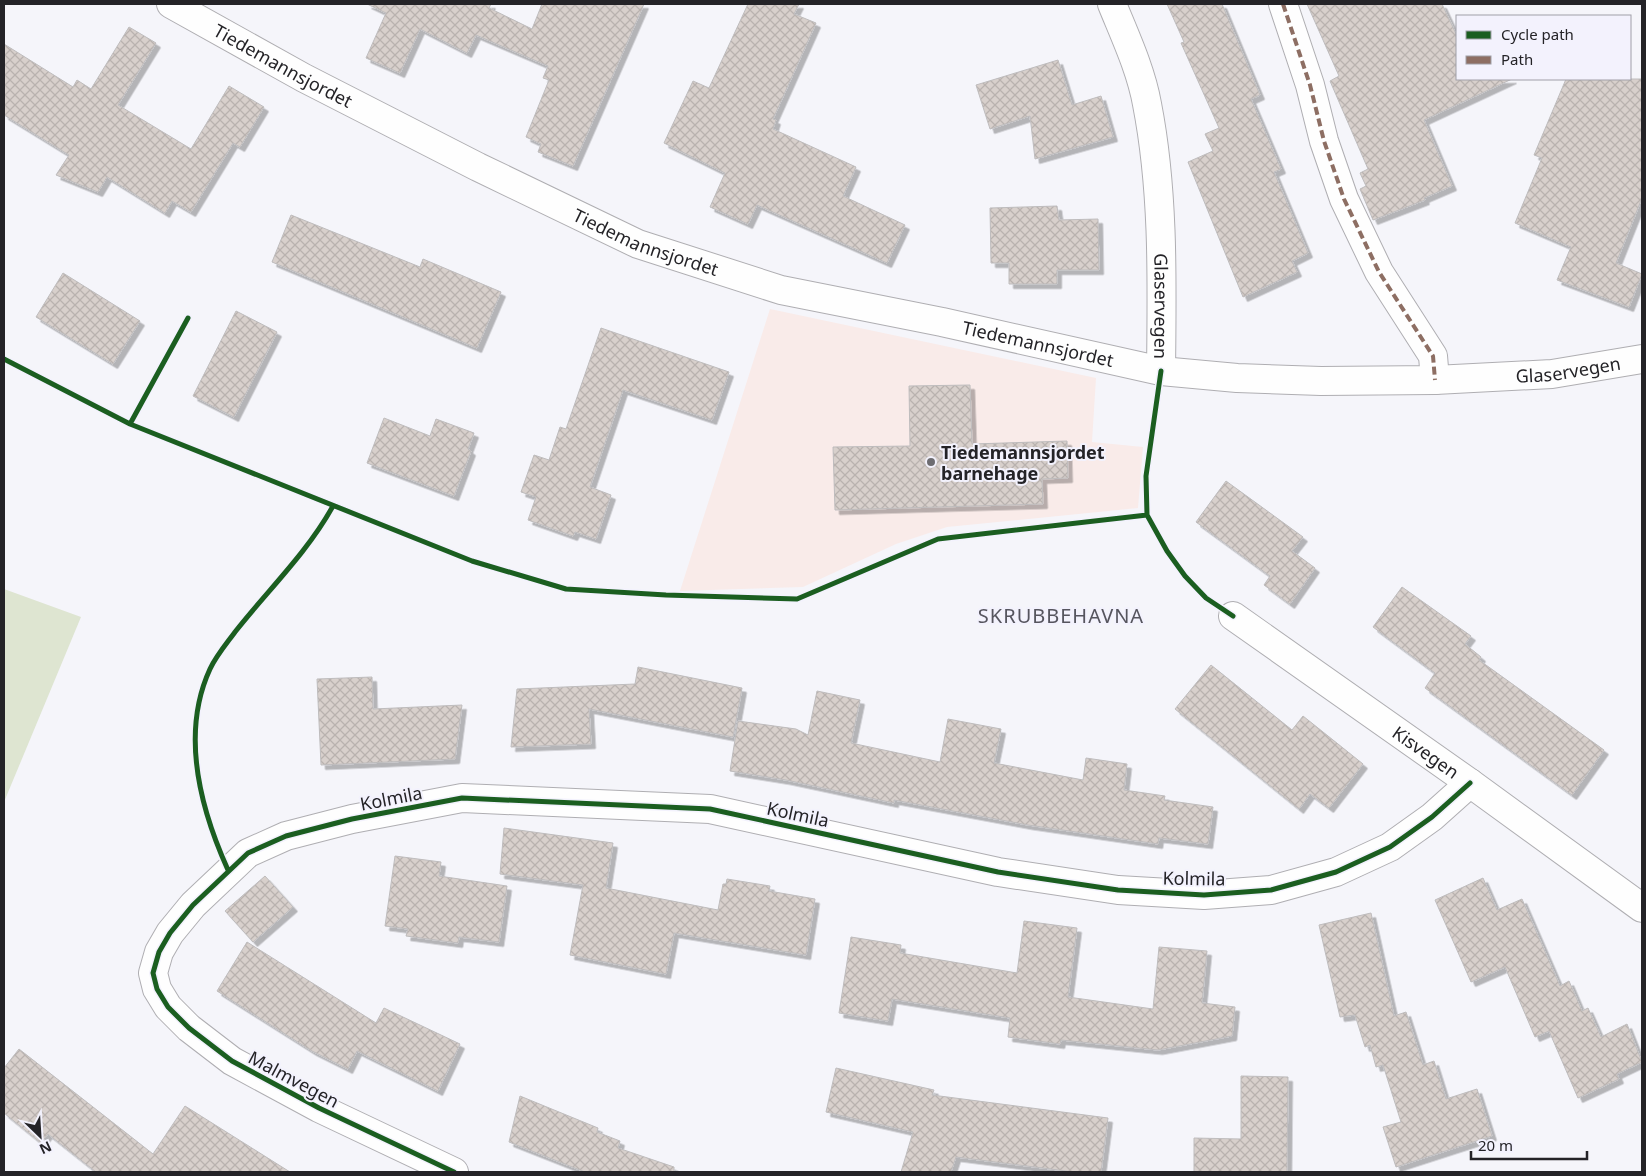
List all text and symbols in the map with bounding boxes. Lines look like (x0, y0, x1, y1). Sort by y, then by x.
legend (1456, 15, 1631, 80)
street label: Tiedemannsjordet (210, 18, 357, 113)
text: Cycle path (1501, 24, 1574, 44)
text: Path (1501, 49, 1533, 69)
street label: Tiedemannsjordet (569, 203, 722, 281)
street label: Glaservegen (1149, 253, 1174, 359)
street label: Tiedemannsjordet (960, 315, 1116, 372)
street label: Glaservegen (1515, 351, 1622, 388)
place label: Tiedemannsjordet barnehage (941, 440, 1105, 485)
marker: Tiedemannsjordet barnehage (925, 456, 937, 468)
district label: SKRUBBEHAVNA (978, 602, 1144, 629)
street label: Kisvegen (1388, 720, 1464, 784)
street label: Kolmila (358, 780, 424, 816)
street label: Kolmila (765, 796, 831, 832)
street label: Kolmila (1162, 865, 1226, 891)
street label: Malmvegen (244, 1045, 344, 1113)
north arrow (15, 1111, 65, 1161)
scale bar (1471, 1128, 1587, 1160)
text: 20 m (1478, 1135, 1513, 1155)
text: N (37, 1137, 55, 1159)

